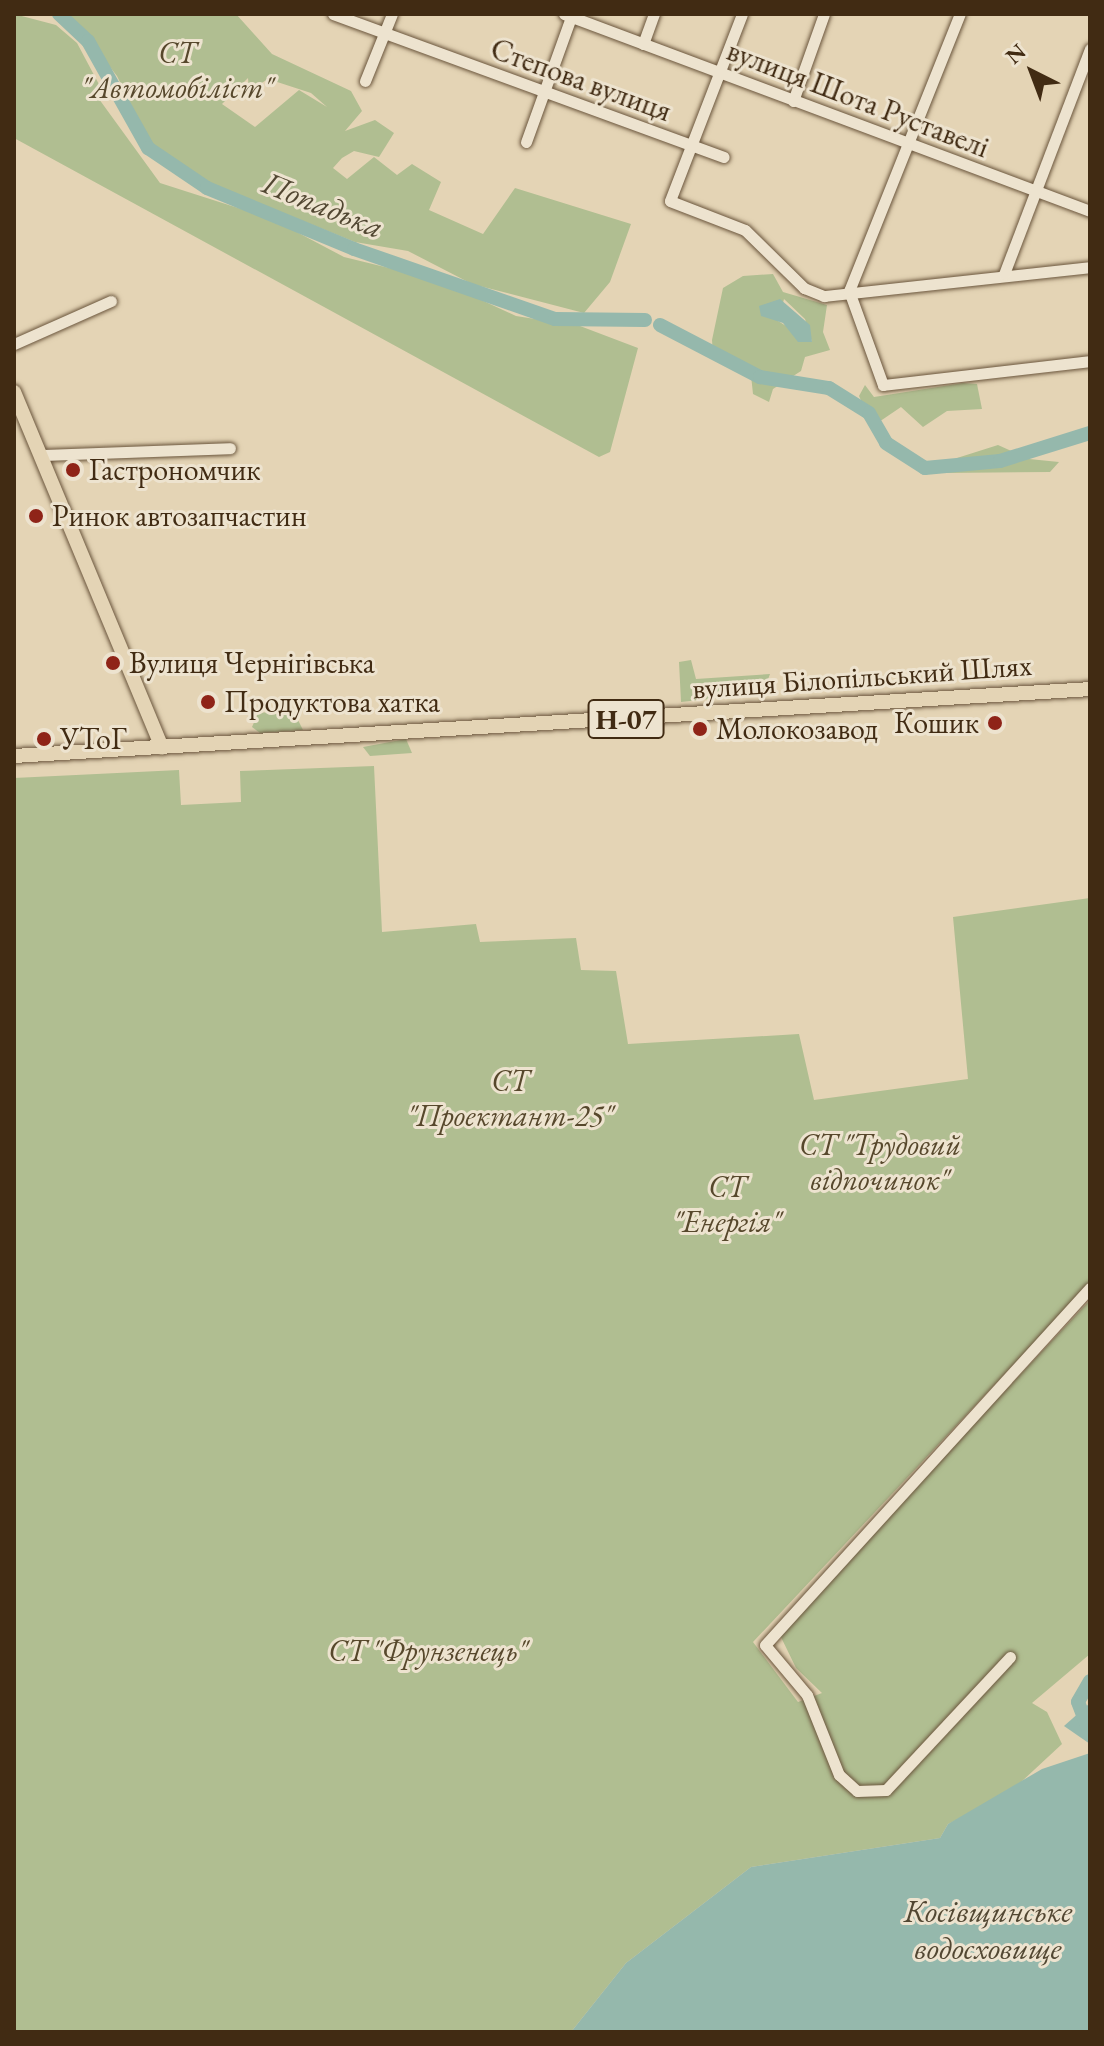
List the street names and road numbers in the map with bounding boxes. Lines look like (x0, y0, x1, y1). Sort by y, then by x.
street label: Степова вулиця (486, 31, 676, 129)
street label: вулиця Шота Руставелі (722, 32, 994, 166)
street label: вулиця Білопільський Шлях (691, 647, 1033, 707)
road number: Н-07 (586, 695, 666, 743)

